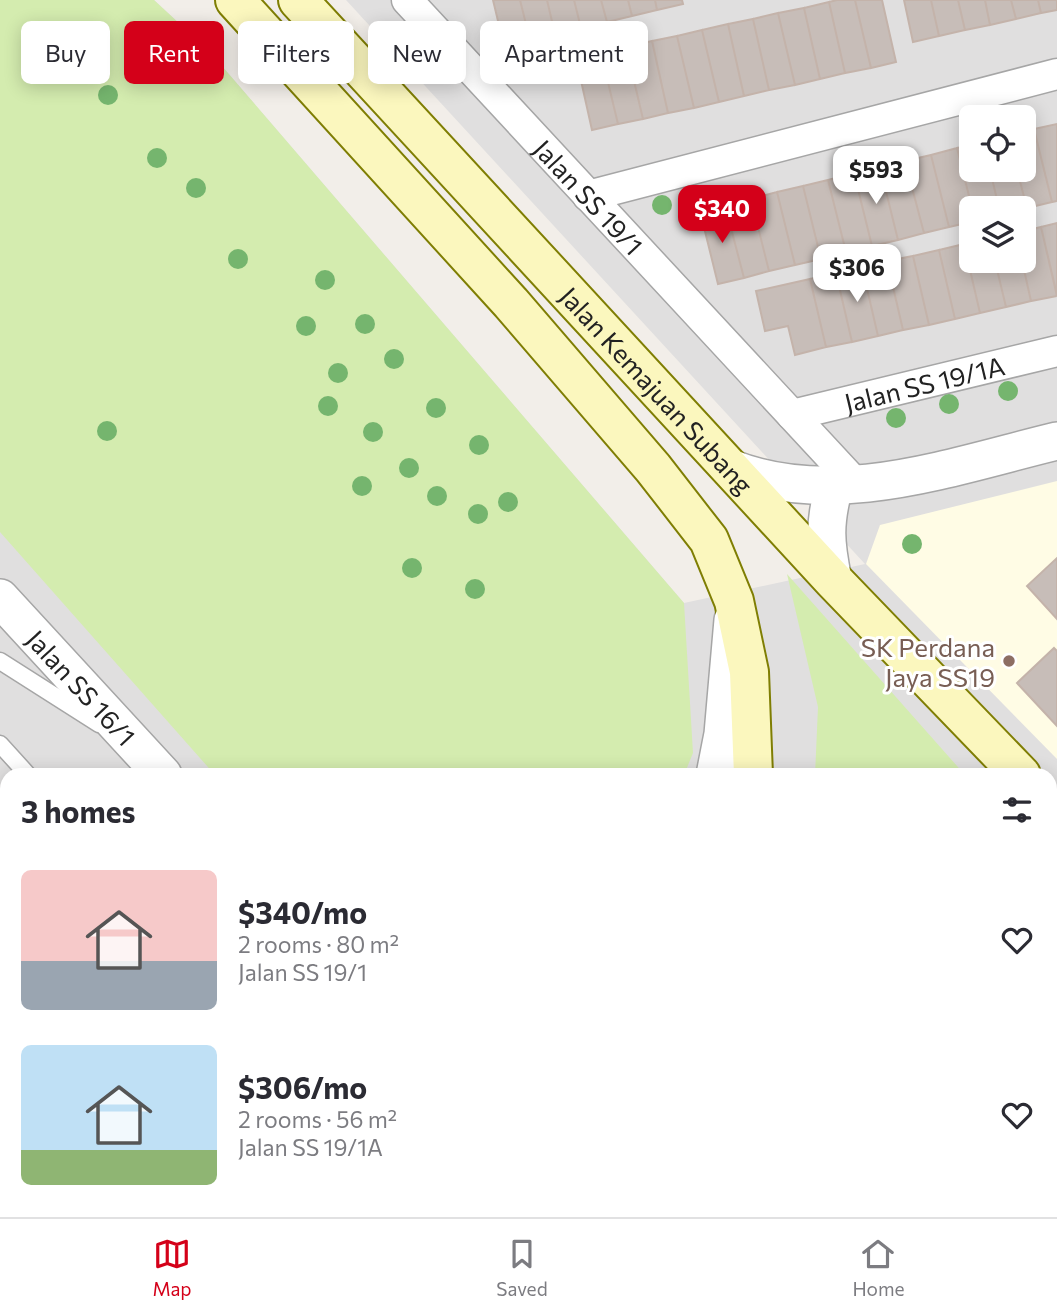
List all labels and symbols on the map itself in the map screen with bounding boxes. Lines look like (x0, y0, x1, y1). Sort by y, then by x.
street label: Jalan SS 19/1 (528, 132, 650, 260)
pin: $593 (835, 146, 917, 206)
pin: $340 (681, 186, 763, 245)
pin: $306 (816, 244, 898, 304)
street label: Jalan Kemajuan Subang (554, 280, 760, 499)
street label: Jalan SS 19/1A (841, 349, 1008, 417)
street label: Jalan SS 16/1 (21, 623, 143, 751)
place label: SK Perdana Jaya SS19 (861, 631, 995, 692)
marker: SK Perdana Jaya SS19 (1001, 653, 1017, 669)

